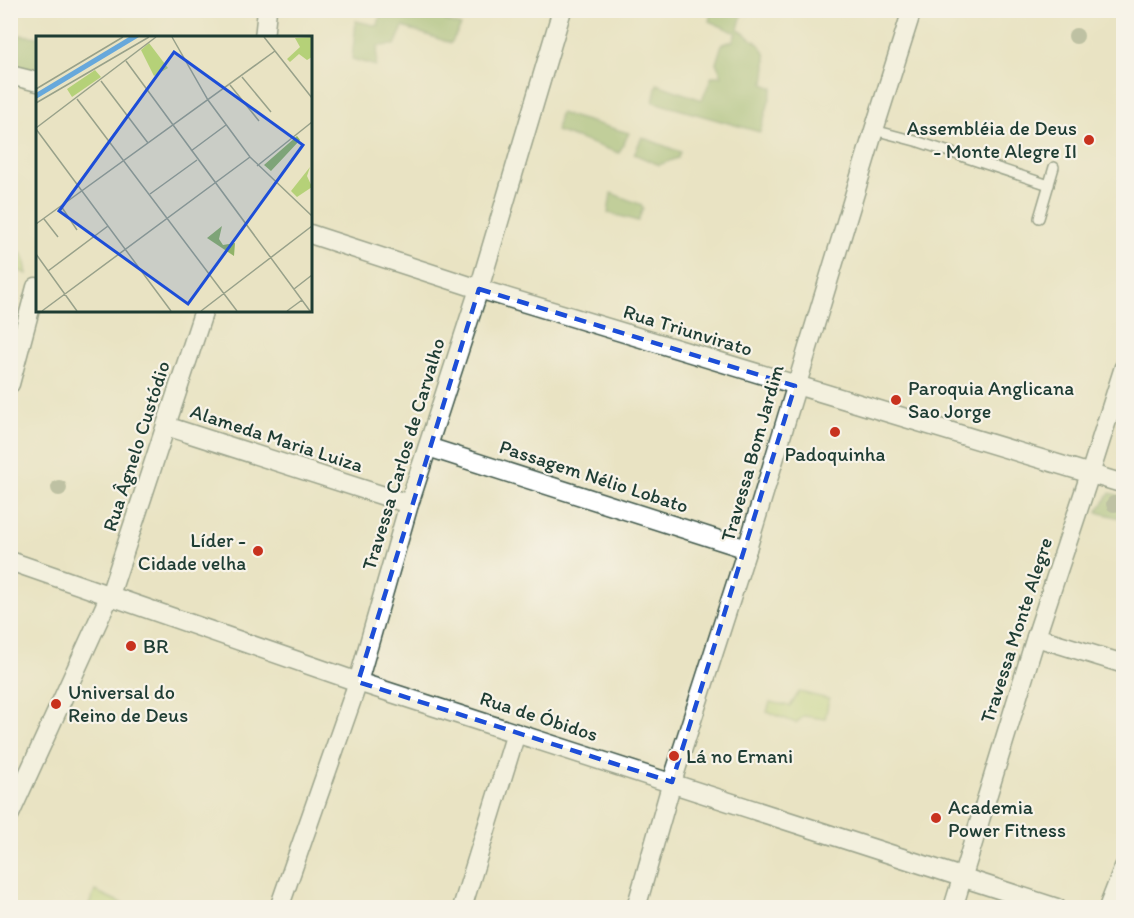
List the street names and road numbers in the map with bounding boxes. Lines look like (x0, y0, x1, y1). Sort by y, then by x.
street label: Rua Triunvirato (620, 299, 756, 361)
street label: Travessa Carlos de Carvalho (356, 335, 450, 573)
street label: Rua Âgnelo Custódio (97, 358, 175, 534)
street label: Travessa Bom Jardim (715, 362, 789, 544)
street label: Alameda Maria Luiza (188, 399, 367, 477)
street label: Passagem Nélio Lobato (496, 434, 692, 518)
street label: Travessa Monte Alegre (975, 534, 1057, 726)
street label: Rua de Óbidos (477, 686, 601, 746)

